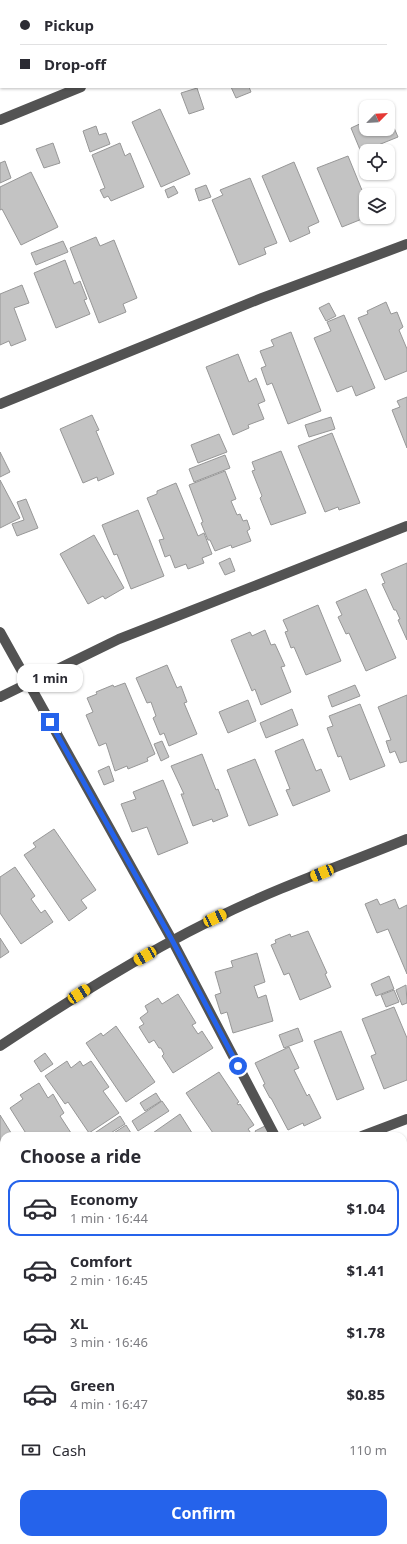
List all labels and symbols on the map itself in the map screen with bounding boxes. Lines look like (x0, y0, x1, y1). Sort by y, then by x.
north arrow (359, 100, 395, 136)
callout: 1 min (17, 664, 83, 692)
route end (41, 713, 59, 731)
car (309, 863, 335, 883)
car (202, 907, 228, 929)
car (132, 945, 158, 967)
car (66, 982, 92, 1006)
route start (229, 1057, 247, 1075)

